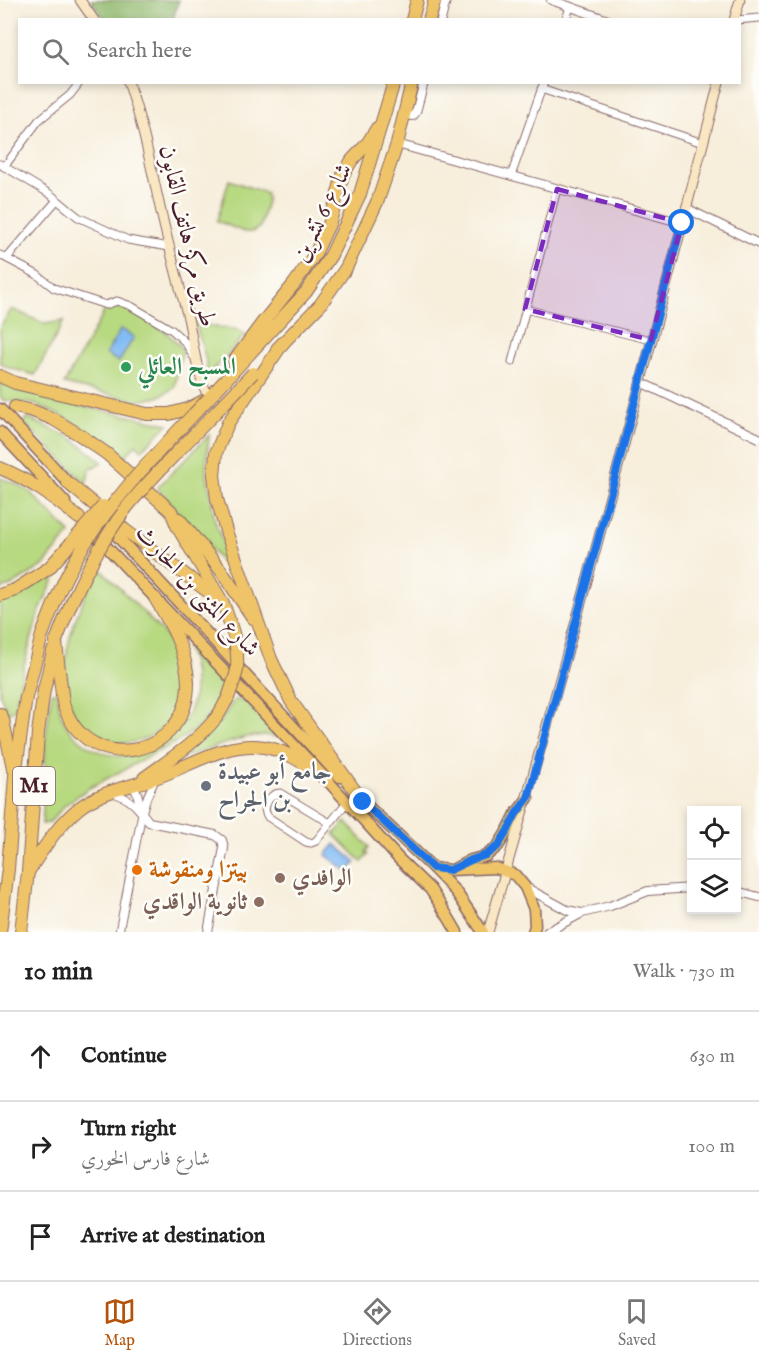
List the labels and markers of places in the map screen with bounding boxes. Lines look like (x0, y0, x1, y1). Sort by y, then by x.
place label: المسبح العائلي (137, 352, 236, 389)
marker: المسبح العائلي (119, 360, 133, 374)
place label: جامع أبو عبيدة بن الجراح (218, 754, 331, 821)
marker: جامع أبو عبيدة بن الجراح (199, 779, 213, 793)
place label: بيتزا ومنقوشة (149, 855, 247, 886)
marker: بيتزا ومنقوشة (130, 863, 144, 877)
place label: الوافدي (292, 863, 352, 896)
marker: الوافدي (273, 871, 287, 885)
place label: ثانوية الواقدي (143, 887, 247, 920)
marker: ثانوية الواقدي (252, 895, 266, 909)

